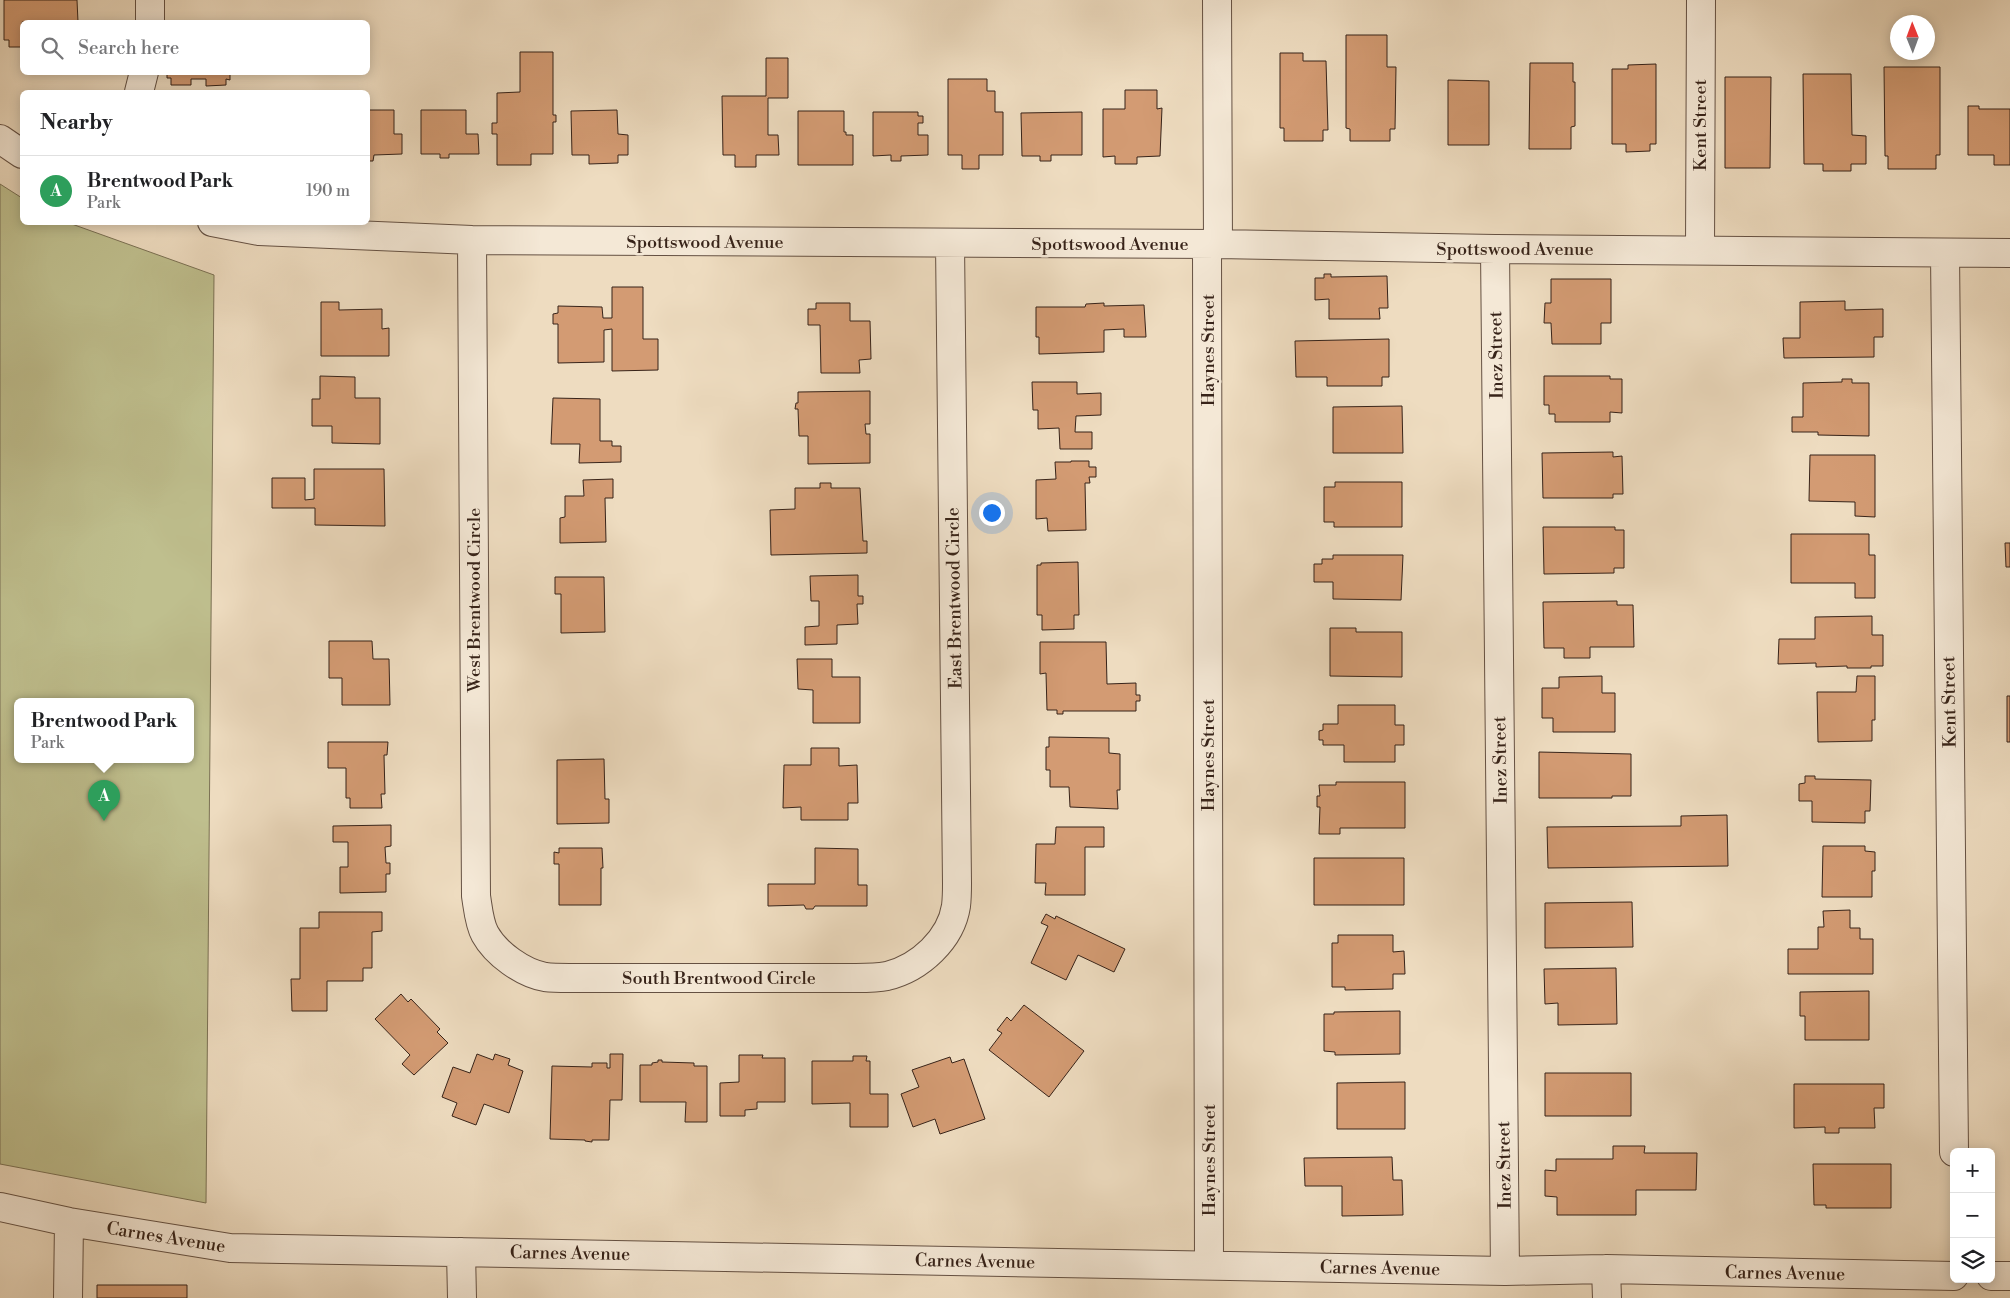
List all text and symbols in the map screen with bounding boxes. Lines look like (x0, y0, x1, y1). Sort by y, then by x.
north arrow (1890, 15, 1935, 60)
search box (20, 20, 370, 75)
icon: search (38, 34, 66, 62)
text: Search here (78, 36, 179, 60)
street label: Kent Street (1689, 78, 1712, 171)
text: Nearby (40, 110, 113, 136)
text: Brentwood Park (87, 169, 233, 193)
text: A (50, 181, 62, 201)
text: 190 m (306, 181, 350, 201)
text: Park (87, 193, 120, 213)
street label: Spottswood Avenue (626, 231, 784, 254)
street label: Spottswood Avenue (1031, 233, 1189, 256)
street label: Spottswood Avenue (1436, 238, 1594, 261)
street label: Haynes Street (1197, 293, 1220, 406)
street label: Inez Street (1484, 310, 1509, 399)
your location (979, 500, 1005, 526)
street label: East Brentwood Circle (941, 507, 968, 689)
street label: West Brentwood Circle (463, 508, 486, 693)
street label: Kent Street (1937, 655, 1962, 748)
popup (14, 698, 194, 763)
street label: Haynes Street (1197, 698, 1220, 811)
text: Brentwood Park (31, 709, 177, 733)
street label: Inez Street (1488, 715, 1513, 804)
text: Park (31, 733, 64, 753)
pin: A (88, 780, 120, 821)
street label: South Brentwood Circle (622, 967, 816, 990)
street label: Haynes Street (1198, 1103, 1221, 1216)
street label: Inez Street (1492, 1120, 1517, 1209)
map controls (1950, 1148, 1995, 1283)
button: + (1950, 1148, 1995, 1193)
button: − (1950, 1193, 1995, 1238)
street label: Carnes Avenue (105, 1217, 227, 1258)
button: layers (1950, 1238, 1995, 1283)
street label: Carnes Avenue (510, 1241, 630, 1266)
street label: Carnes Avenue (915, 1249, 1035, 1274)
street label: Carnes Avenue (1320, 1256, 1440, 1281)
street label: Carnes Avenue (1725, 1261, 1845, 1286)

